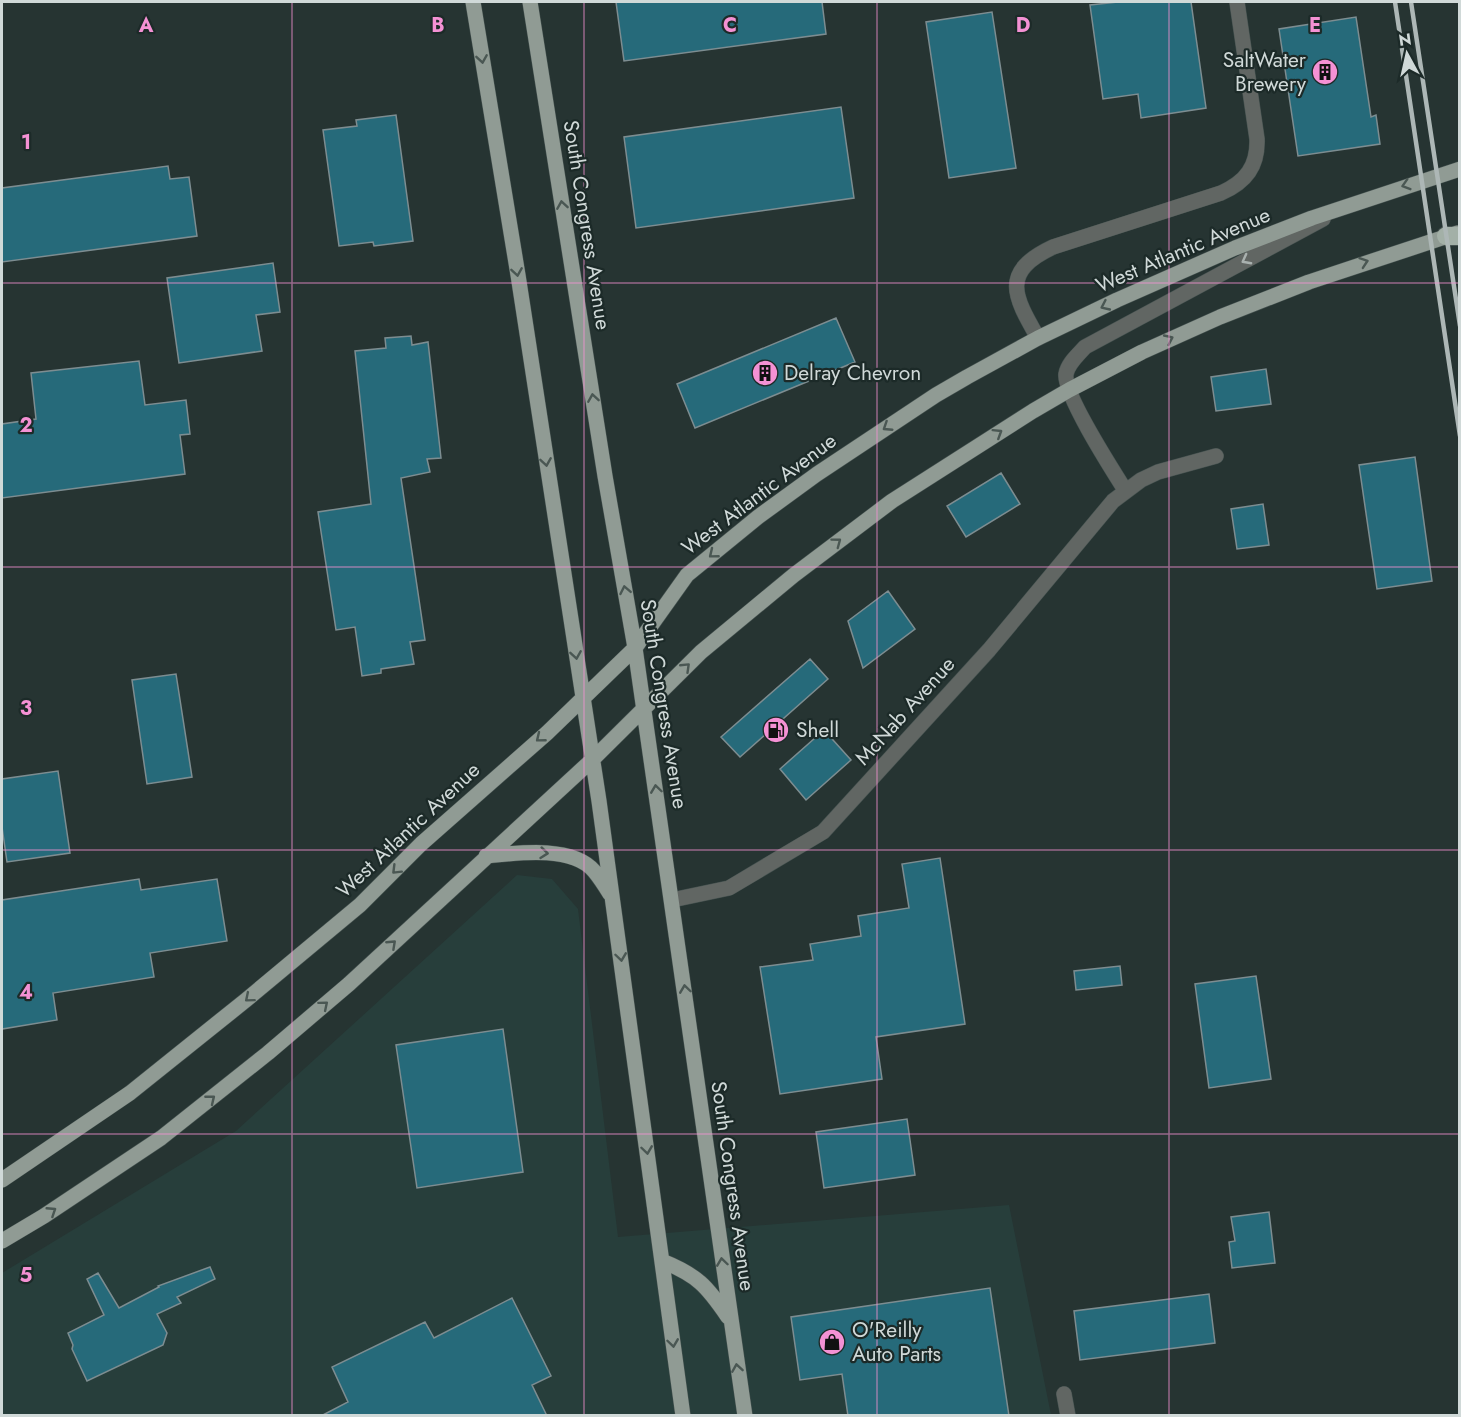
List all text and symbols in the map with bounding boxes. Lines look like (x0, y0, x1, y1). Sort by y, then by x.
text: A (138, 11, 154, 40)
text: B (431, 11, 445, 40)
text: C (723, 11, 737, 40)
text: D (1016, 11, 1030, 40)
text: E (1309, 11, 1321, 40)
north arrow (1377, 24, 1437, 84)
text: N (1397, 27, 1413, 52)
place label: SaltWater Brewery (1223, 45, 1307, 99)
one-way arrow (475, 54, 488, 64)
building icon: SaltWater Brewery (1310, 57, 1340, 87)
street label: South Congress Avenue (556, 118, 618, 332)
text: 1 (21, 128, 31, 157)
one-way arrow (1401, 178, 1412, 191)
street label: West Atlantic Avenue (1091, 200, 1275, 300)
one-way arrow (557, 201, 569, 210)
one-way arrow (1242, 253, 1253, 265)
one-way arrow (1359, 257, 1369, 270)
one-way arrow (511, 268, 523, 277)
one-way arrow (1101, 298, 1112, 310)
one-way arrow (1162, 335, 1173, 347)
building icon: Delray Chevron (750, 358, 780, 388)
place label: Delray Chevron (784, 358, 921, 388)
one-way arrow (587, 393, 600, 403)
text: 2 (19, 411, 33, 440)
one-way arrow (883, 420, 894, 431)
street label: West Atlantic Avenue (675, 426, 843, 562)
one-way arrow (992, 428, 1002, 440)
one-way arrow (539, 458, 551, 467)
one-way arrow (830, 539, 841, 550)
one-way arrow (708, 546, 719, 557)
one-way arrow (619, 585, 631, 595)
street label: South Congress Avenue (633, 597, 695, 811)
one-way arrow (569, 650, 582, 660)
street label: McNab Avenue (848, 650, 962, 772)
one-way arrow (679, 663, 690, 674)
text: 3 (20, 694, 32, 723)
fuel station icon: Shell (761, 715, 791, 745)
place label: Shell (796, 715, 839, 745)
one-way arrow (536, 731, 547, 742)
street label: West Atlantic Avenue (329, 755, 487, 905)
one-way arrow (651, 784, 663, 793)
one-way arrow (539, 846, 549, 859)
one-way arrow (392, 862, 403, 873)
one-way arrow (385, 940, 395, 951)
one-way arrow (614, 952, 626, 961)
text: 4 (19, 978, 33, 1007)
one-way arrow (679, 984, 691, 994)
one-way arrow (245, 990, 256, 1001)
one-way arrow (317, 1001, 328, 1012)
street label: South Congress Avenue (703, 1079, 763, 1293)
one-way arrow (204, 1095, 215, 1106)
one-way arrow (640, 1145, 652, 1155)
one-way arrow (45, 1208, 56, 1219)
one-way arrow (717, 1257, 729, 1267)
text: 5 (20, 1261, 33, 1290)
place label: O'Reilly Auto Parts (852, 1315, 941, 1369)
shop icon: O'Reilly Auto Parts (817, 1327, 847, 1357)
one-way arrow (667, 1339, 679, 1348)
one-way arrow (732, 1363, 744, 1372)

